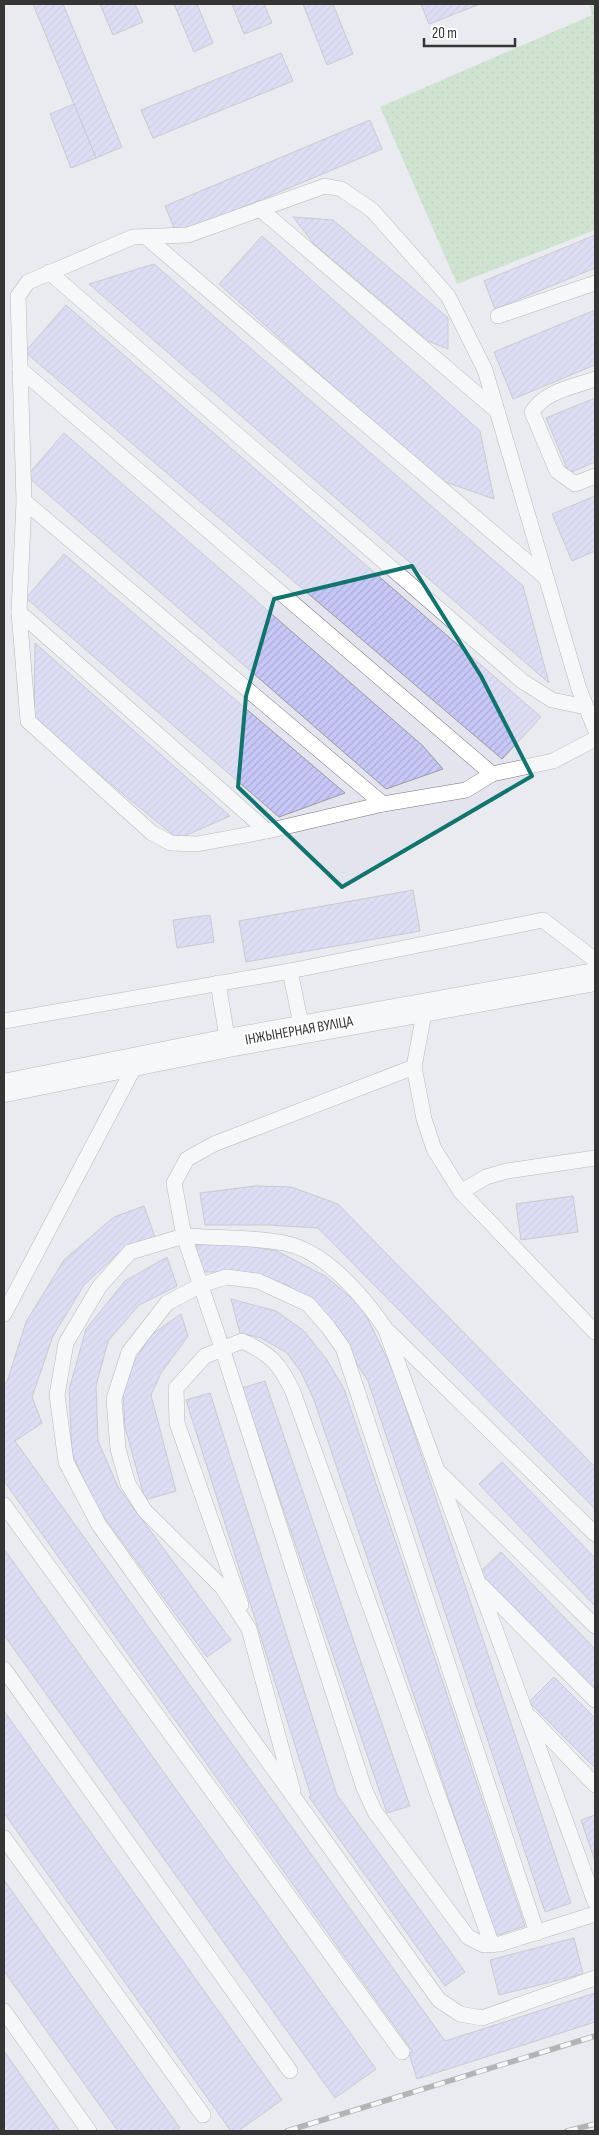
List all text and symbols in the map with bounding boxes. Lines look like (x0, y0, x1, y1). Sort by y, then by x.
scale bar (424, 15, 515, 47)
text: 20 m (432, 24, 457, 43)
street label: ІНЖЫНЕРНАЯ ВУЛІЦА (244, 1012, 355, 1049)

